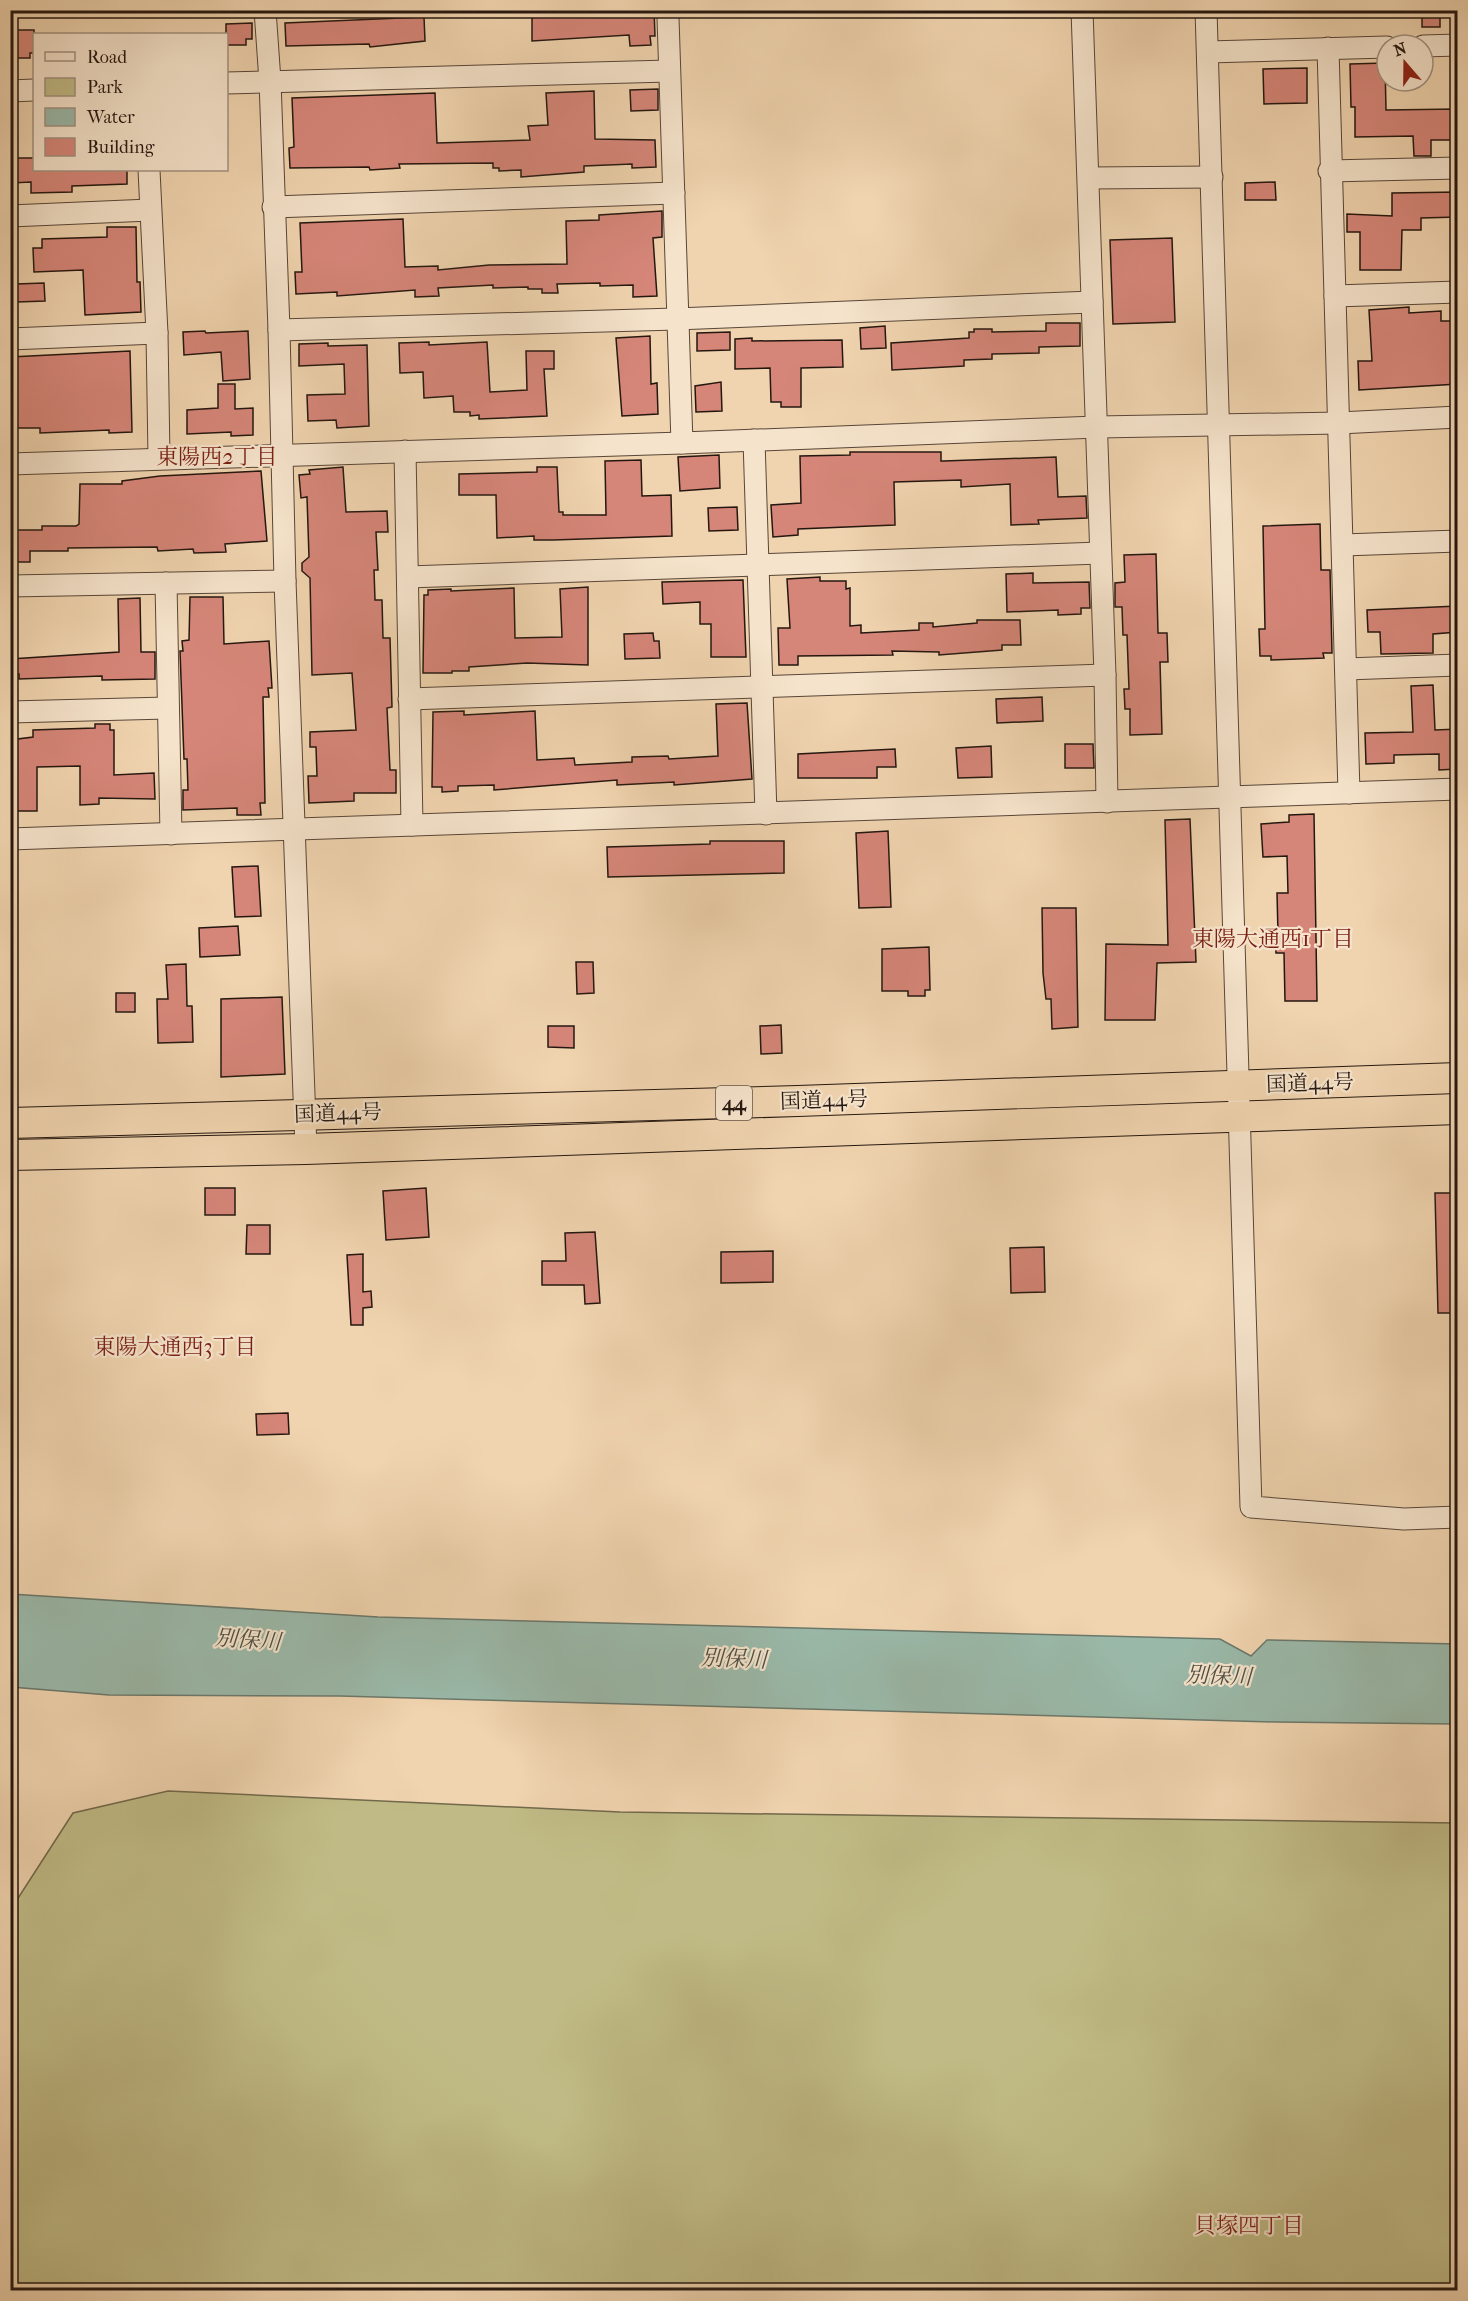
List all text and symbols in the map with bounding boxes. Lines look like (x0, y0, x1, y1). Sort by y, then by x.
legend (33, 33, 228, 171)
north arrow (1375, 33, 1435, 93)
text: N (1391, 38, 1410, 60)
text: Road (87, 47, 127, 68)
text: Park (87, 77, 124, 98)
text: Water (86, 107, 135, 128)
text: Building (87, 137, 155, 158)
district label: 東陽西2丁目 (156, 444, 278, 470)
district label: 東陽大通西1丁目 (1192, 926, 1354, 952)
street label: 国道44号 (1266, 1069, 1354, 1097)
road number: 44 (716, 1086, 752, 1120)
street label: 国道44号 (780, 1086, 868, 1114)
street label: 国道44号 (294, 1099, 382, 1127)
district label: 東陽大通西3丁目 (93, 1334, 257, 1360)
water label: 別保川 (214, 1625, 284, 1655)
water label: 別保川 (701, 1645, 769, 1673)
water label: 別保川 (1186, 1662, 1254, 1690)
district label: 貝塚四丁目 (1194, 2213, 1304, 2239)

